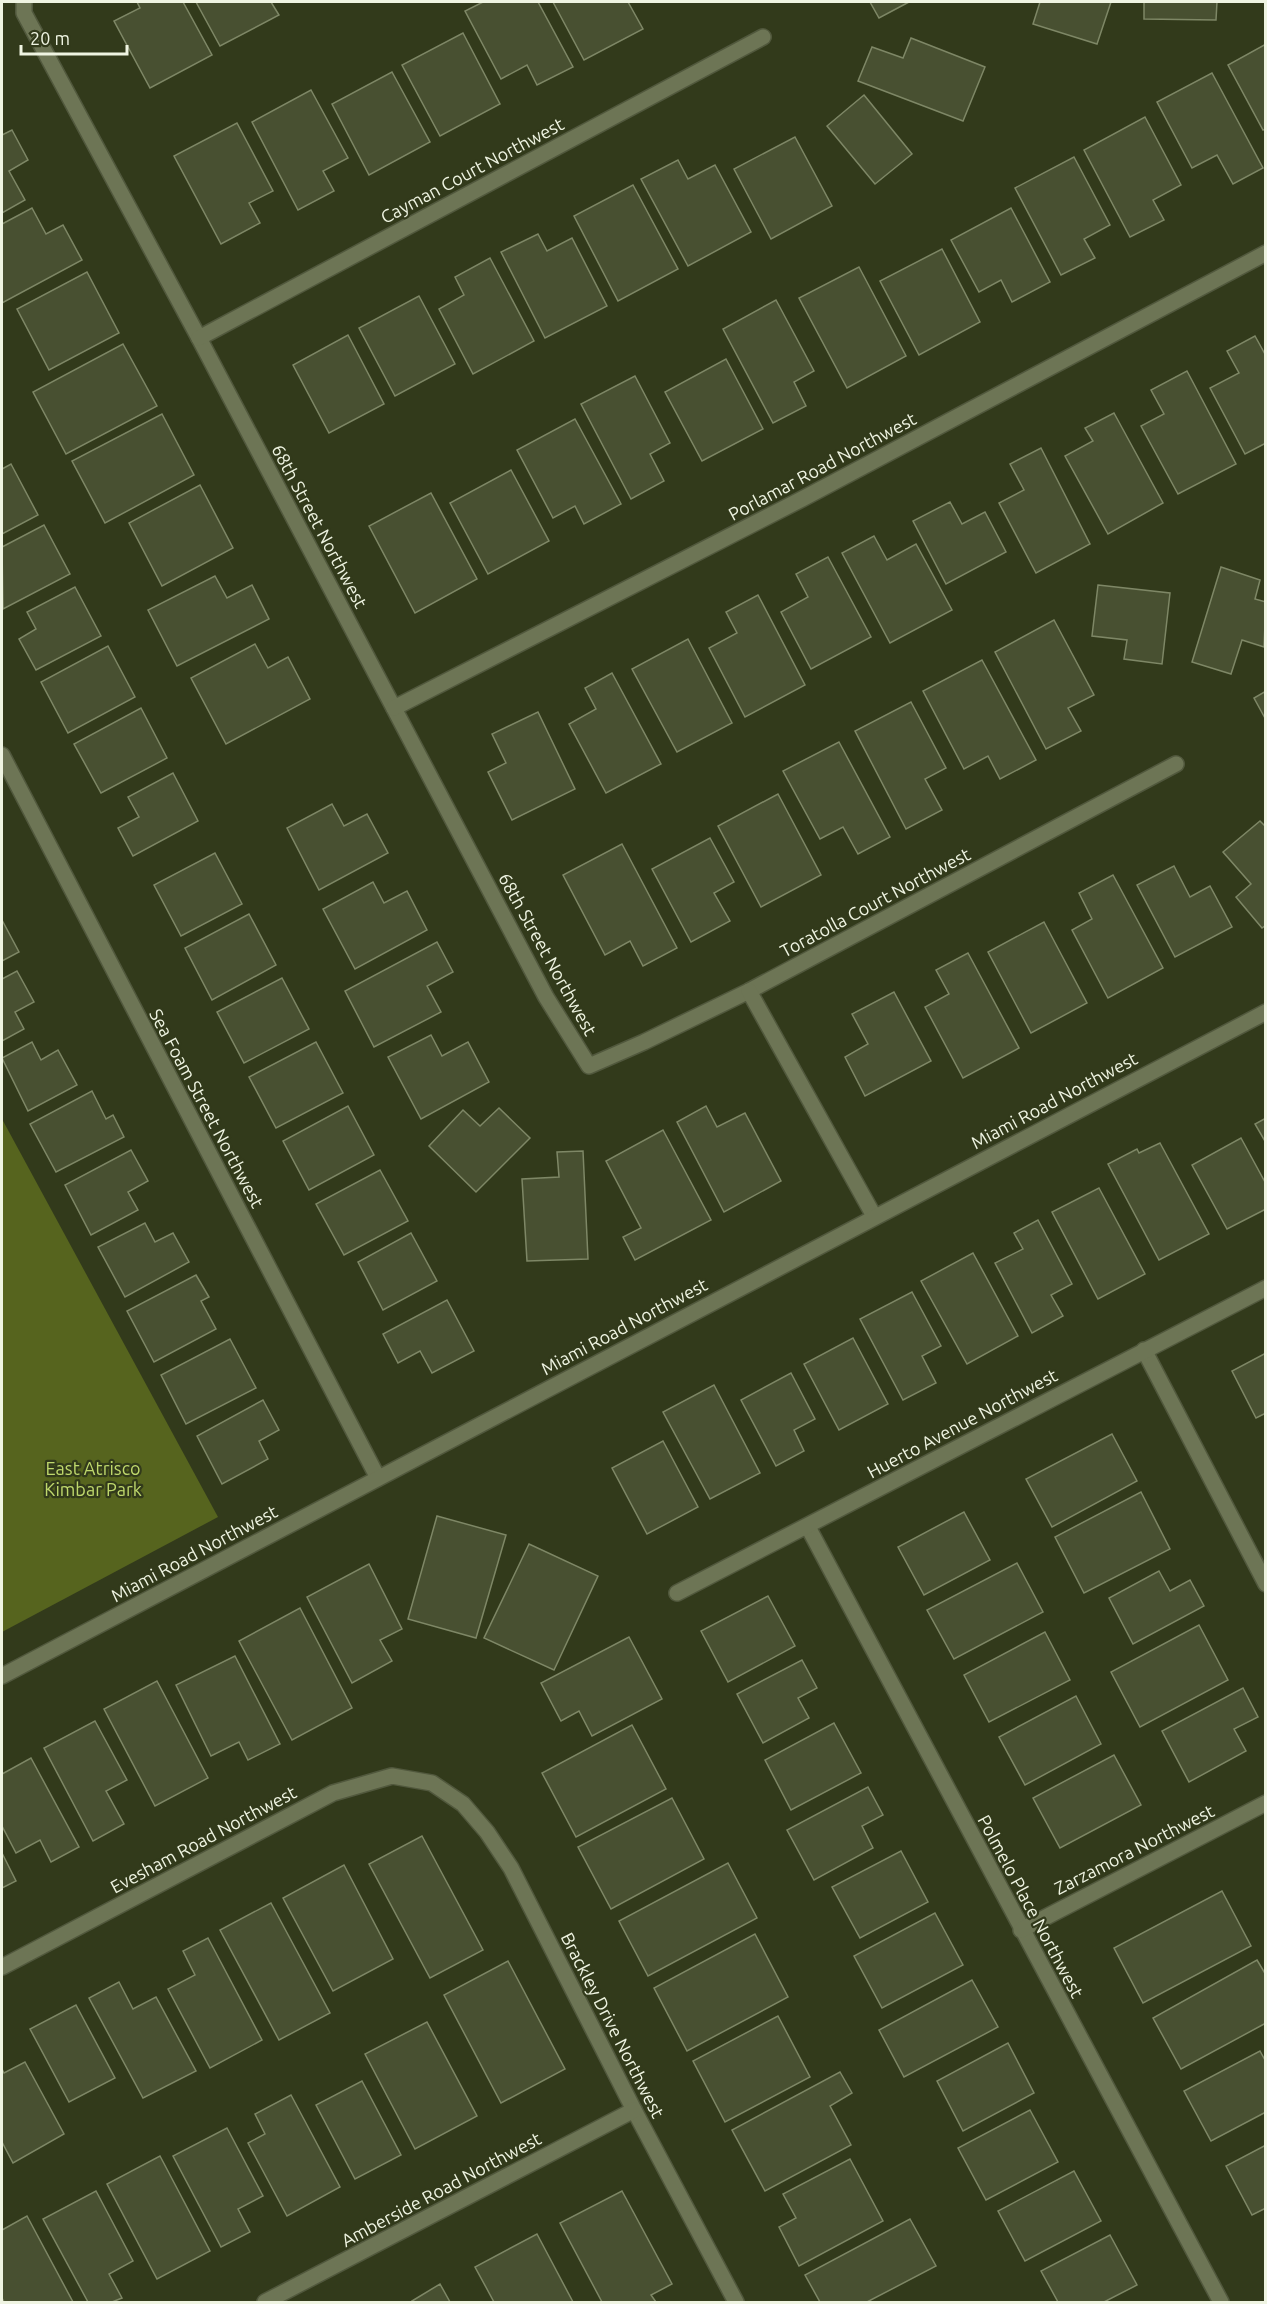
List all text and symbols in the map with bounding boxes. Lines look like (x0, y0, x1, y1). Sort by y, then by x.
scale bar (21, 18, 128, 56)
text: 20 m (30, 28, 70, 48)
street label: Cayman Court Northwest (377, 113, 567, 227)
street label: Porlamar Road Northwest (725, 408, 919, 524)
street label: 68th Street Northwest (268, 441, 372, 611)
street label: Toratolla Court Northwest (777, 843, 973, 961)
street label: 68th Street Northwest (495, 869, 601, 1039)
street label: Sea Foam Street Northwest (146, 1005, 268, 1211)
street label: Miami Road Northwest (968, 1048, 1140, 1152)
street label: Miami Road Northwest (538, 1274, 710, 1378)
street label: Huerto Avenue Northwest (864, 1364, 1060, 1482)
park label: East Atrisco Kimbar Park (44, 1458, 142, 1499)
street label: Miami Road Northwest (108, 1501, 280, 1605)
street label: Evesham Road Northwest (107, 1781, 299, 1897)
street label: Zarzamora Northwest (1051, 1800, 1217, 1898)
street label: Polmelo Place Northwest (974, 1811, 1088, 2001)
street label: Brackley Drive Northwest (557, 1929, 669, 2121)
street label: Amberside Road Northwest (338, 2128, 544, 2250)

